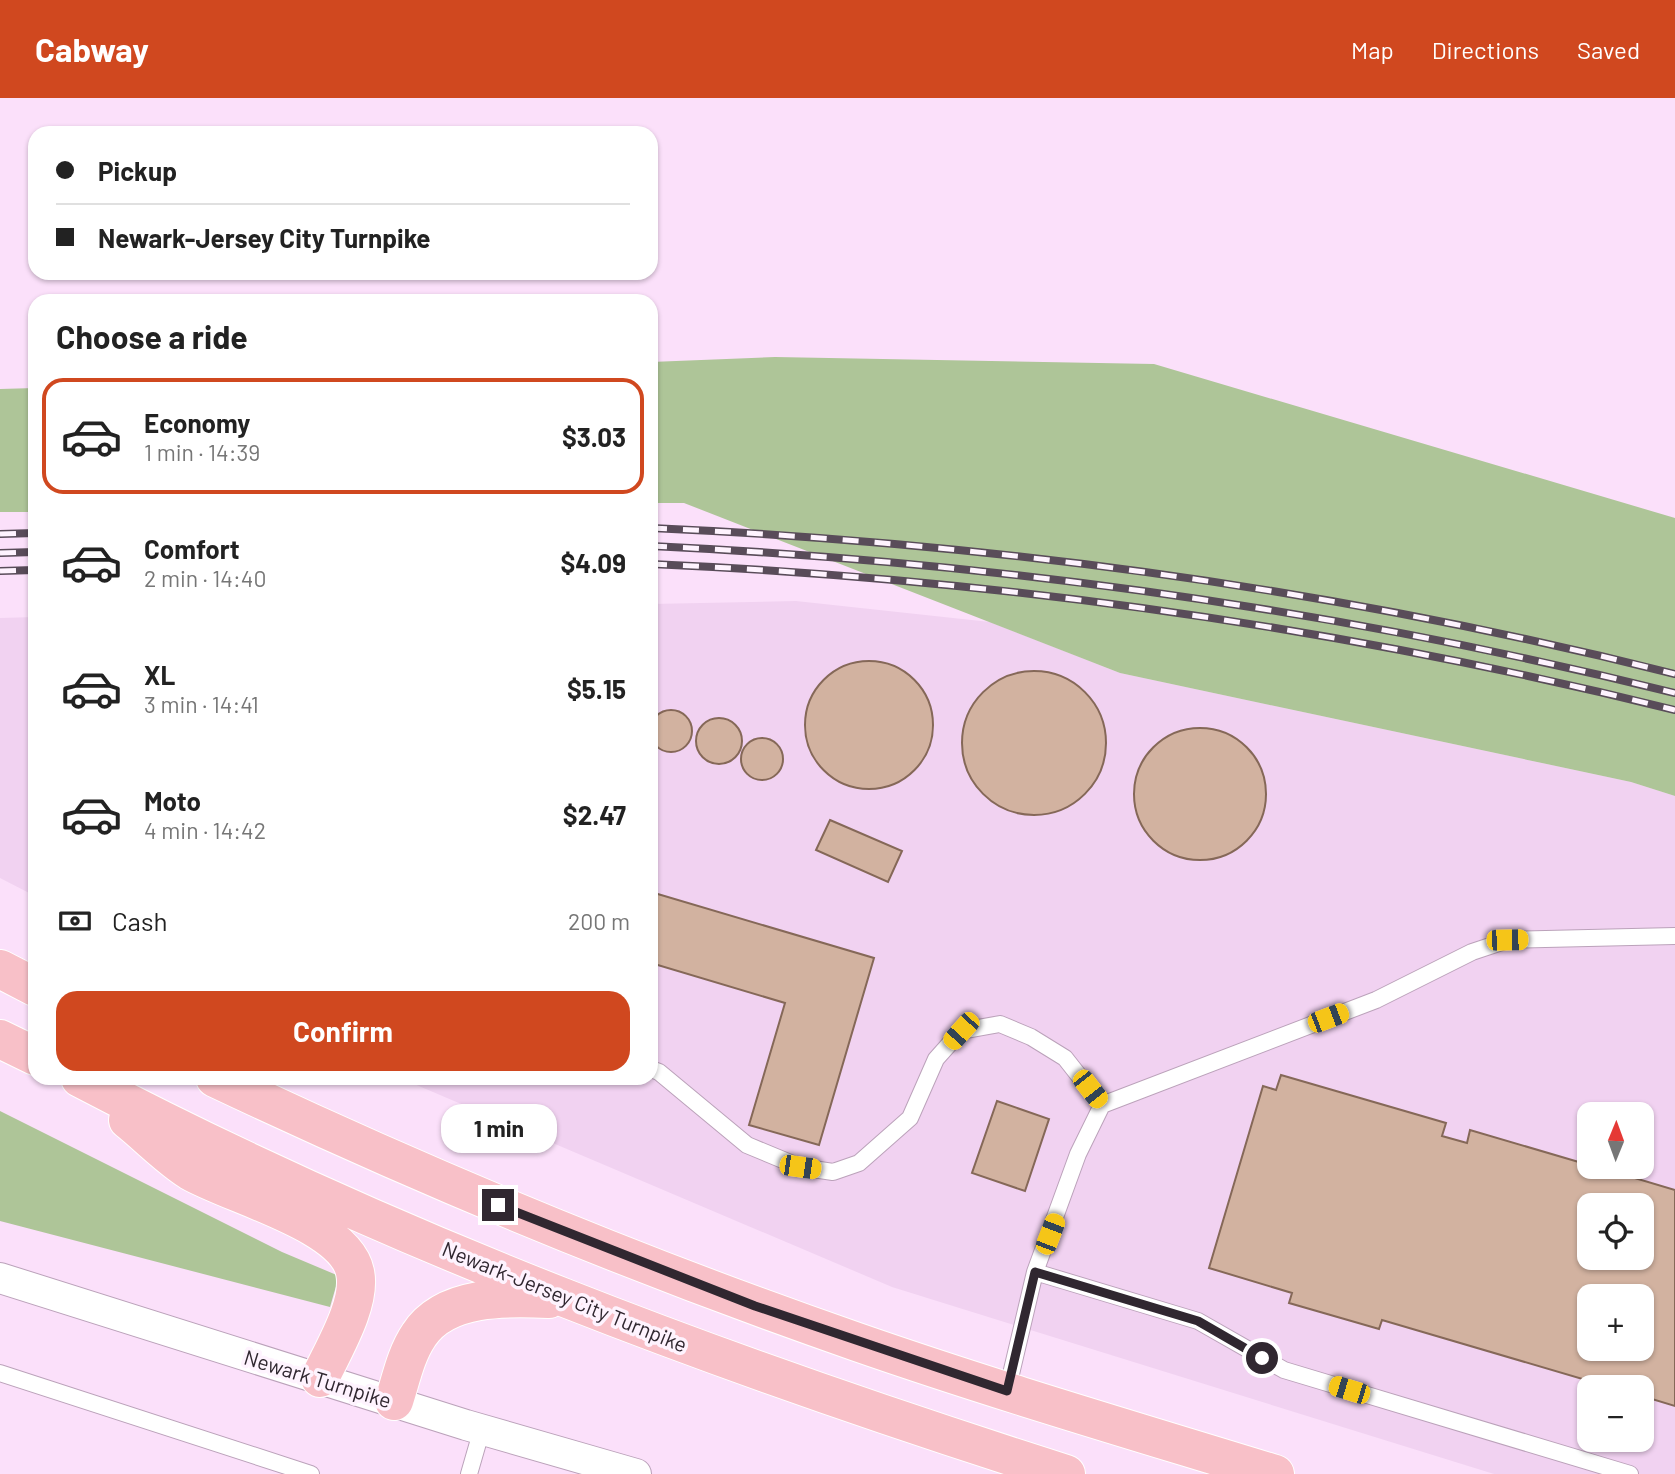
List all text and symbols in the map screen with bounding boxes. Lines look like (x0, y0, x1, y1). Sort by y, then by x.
text: Cabway (35, 29, 149, 69)
text: Map (1351, 35, 1394, 64)
text: Directions (1432, 35, 1539, 64)
text: Saved (1577, 35, 1640, 64)
text: Pickup (98, 155, 177, 186)
text: Newark-Jersey City Turnpike (98, 222, 431, 253)
text: Choose a ride (56, 317, 248, 355)
icon: car (60, 405, 123, 468)
text: Economy (144, 407, 250, 438)
text: $3.03 (562, 421, 626, 452)
text: 1 min · 14:39 (144, 438, 260, 466)
icon: car (60, 531, 123, 594)
text: Comfort (144, 533, 240, 564)
text: $4.09 (560, 547, 626, 578)
text: 2 min · 14:40 (144, 564, 266, 592)
icon: car (60, 657, 123, 720)
text: XL (144, 659, 175, 690)
text: $5.15 (567, 673, 626, 704)
text: 3 min · 14:41 (144, 690, 259, 718)
icon: car (60, 783, 123, 846)
text: Moto (144, 785, 201, 816)
text: $2.47 (563, 799, 626, 830)
text: 4 min · 14:42 (144, 816, 266, 844)
icon: cash (56, 902, 94, 940)
text: Cash (112, 905, 167, 936)
text: 200 m (568, 907, 630, 935)
car (1486, 929, 1529, 951)
button: Confirm (56, 991, 630, 1071)
car (1305, 1001, 1352, 1035)
car (940, 1008, 983, 1054)
car (1069, 1066, 1112, 1112)
north arrow (1577, 1102, 1654, 1180)
map controls (1577, 1102, 1654, 1452)
callout: 1 min (440, 1104, 556, 1152)
text: 1 min (474, 1114, 524, 1142)
car (778, 1154, 823, 1180)
route end (482, 1189, 514, 1221)
button: locate (1577, 1193, 1654, 1270)
car (1033, 1211, 1068, 1257)
street label: Newark-Jersey City Turnpike (439, 1235, 691, 1357)
button: + (1577, 1284, 1654, 1361)
route start (1246, 1342, 1278, 1374)
street label: Newark Turnpike (241, 1344, 395, 1412)
car (1326, 1374, 1373, 1406)
button: − (1577, 1375, 1654, 1452)

